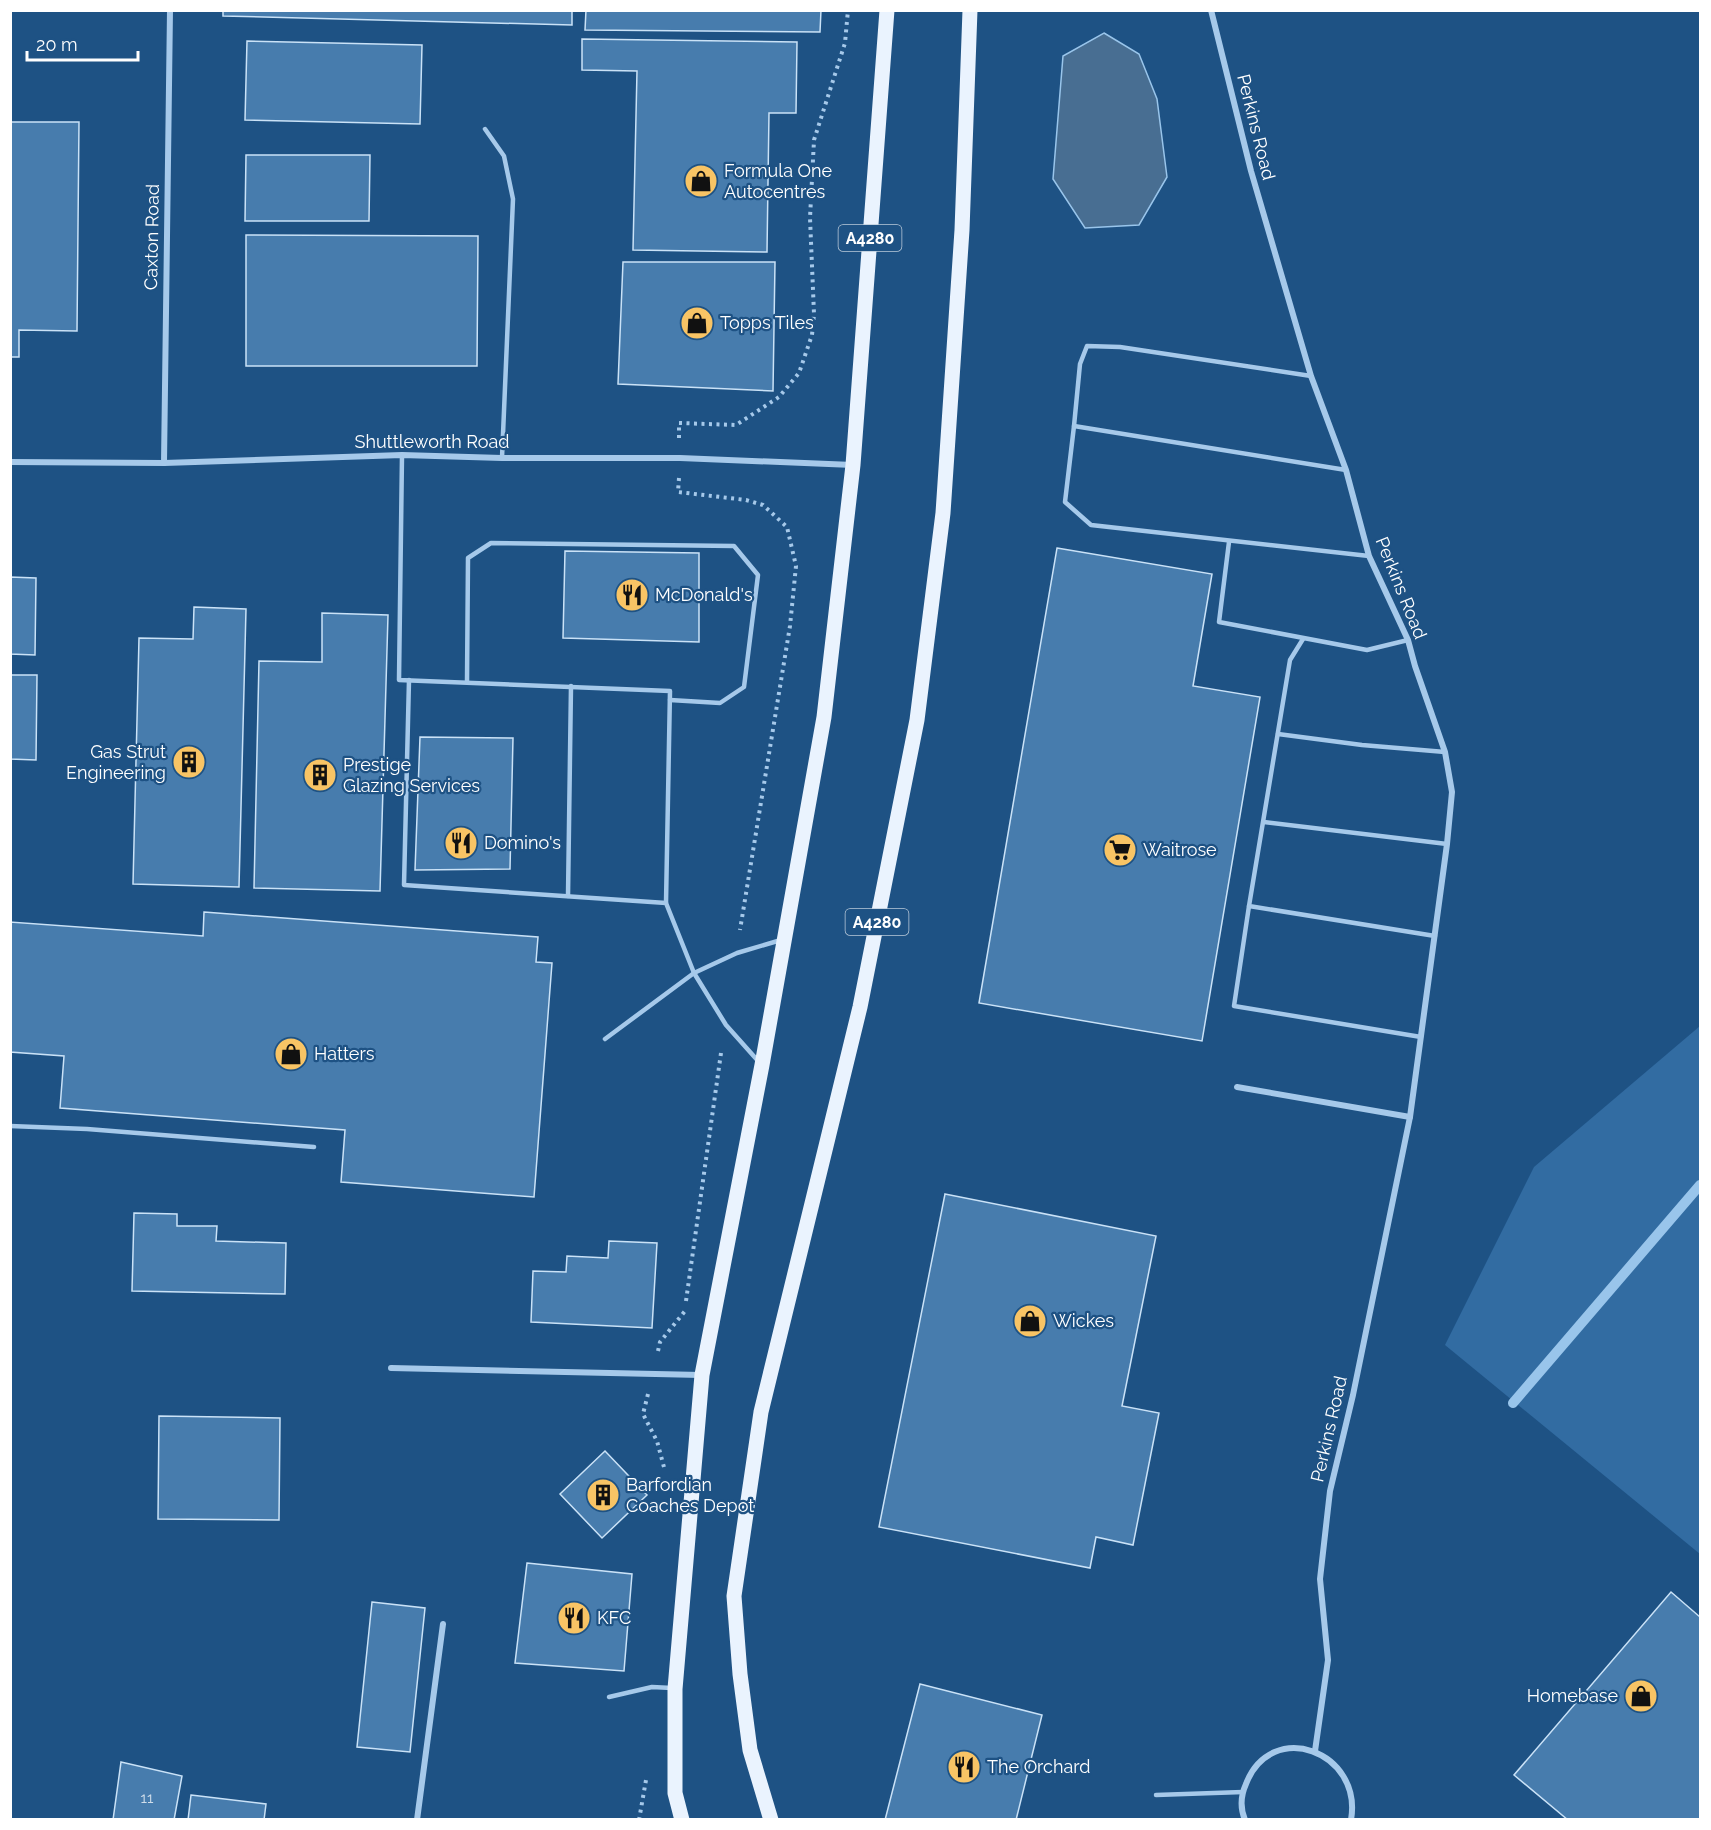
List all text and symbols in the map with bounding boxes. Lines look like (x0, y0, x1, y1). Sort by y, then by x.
scale bar (27, 24, 138, 62)
text: 20 m (36, 34, 78, 55)
street label: Perkins Road (1233, 72, 1280, 182)
place label: Formula One Autocentres (724, 160, 833, 202)
shop icon: Formula One Autocentres (683, 163, 719, 199)
street label: Caxton Road (140, 184, 163, 290)
road number: A4280 (838, 225, 902, 251)
shop icon: Topps Tiles (679, 305, 715, 341)
place label: Topps Tiles (720, 312, 814, 333)
street label: Shuttleworth Road (354, 431, 510, 452)
street label: Perkins Road (1371, 534, 1431, 642)
restaurant icon: McDonald's (614, 577, 650, 613)
place label: McDonald's (655, 584, 753, 605)
place label: Gas Strut Engineering (66, 741, 166, 783)
building icon: Gas Strut Engineering (171, 744, 207, 780)
place label: Prestige Glazing Services (343, 754, 480, 796)
building icon: Prestige Glazing Services (302, 757, 338, 793)
restaurant icon: Domino's (443, 825, 479, 861)
place label: Domino's (484, 832, 561, 853)
supermarket icon: Waitrose (1102, 832, 1138, 868)
place label: Waitrose (1143, 839, 1217, 860)
road number: A4280 (846, 909, 908, 935)
shop icon: Hatters (273, 1036, 309, 1072)
place label: Hatters (314, 1043, 375, 1064)
shop icon: Wickes (1012, 1303, 1048, 1339)
place label: Wickes (1053, 1310, 1114, 1331)
street label: Perkins Road (1306, 1374, 1351, 1484)
place label: Barfordian Coaches Depot (626, 1474, 754, 1516)
building icon: Barfordian Coaches Depot (585, 1477, 621, 1513)
restaurant icon: KFC (556, 1600, 592, 1636)
place label: KFC (597, 1607, 631, 1628)
shop icon: Homebase (1623, 1678, 1659, 1714)
place label: Homebase (1527, 1685, 1618, 1706)
restaurant icon: The Orchard (946, 1749, 982, 1785)
place label: The Orchard (987, 1756, 1091, 1777)
house number: 11 (141, 1789, 154, 1807)

